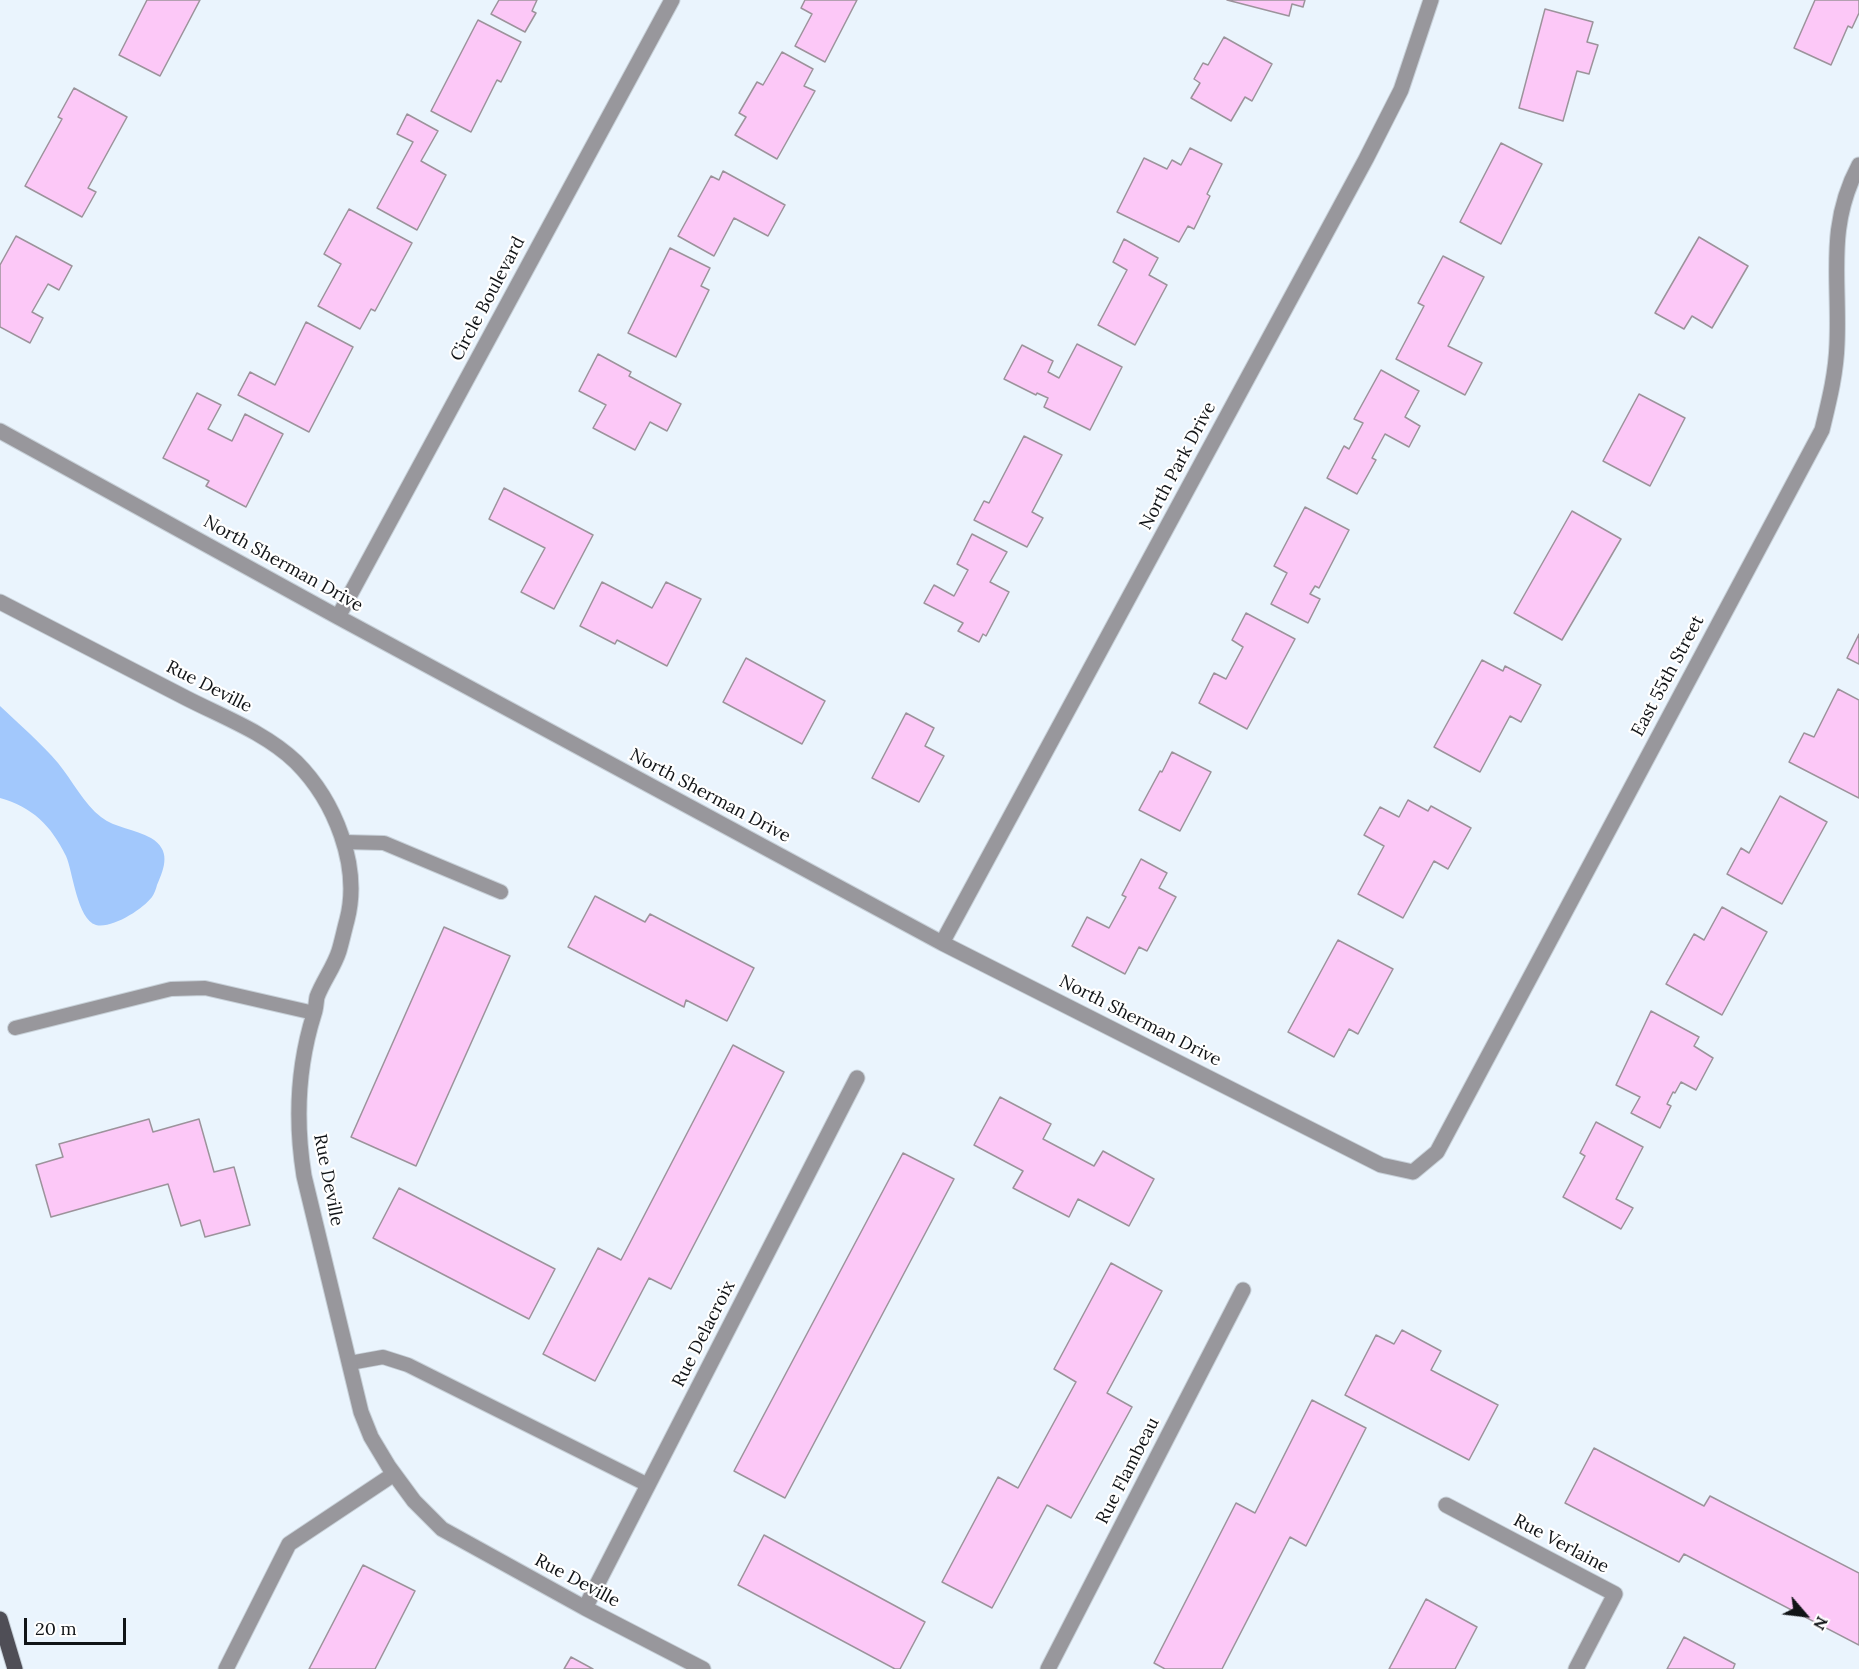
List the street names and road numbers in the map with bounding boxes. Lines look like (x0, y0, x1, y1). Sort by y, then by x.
street label: Circle Boulevard (446, 233, 530, 365)
street label: North Park Drive (1135, 398, 1221, 534)
street label: North Sherman Drive (199, 511, 367, 617)
street label: East 55th Street (1627, 612, 1709, 740)
street label: Rue Deville (163, 656, 255, 718)
street label: North Sherman Drive (626, 744, 794, 848)
street label: North Sherman Drive (1055, 971, 1225, 1071)
street label: Rue Deville (308, 1132, 348, 1228)
street label: Rue Delacroix (668, 1277, 740, 1391)
street label: Rue Flambeau (1092, 1414, 1164, 1528)
street label: Rue Verlaine (1510, 1510, 1612, 1578)
street label: Rue Deville (531, 1550, 623, 1612)

